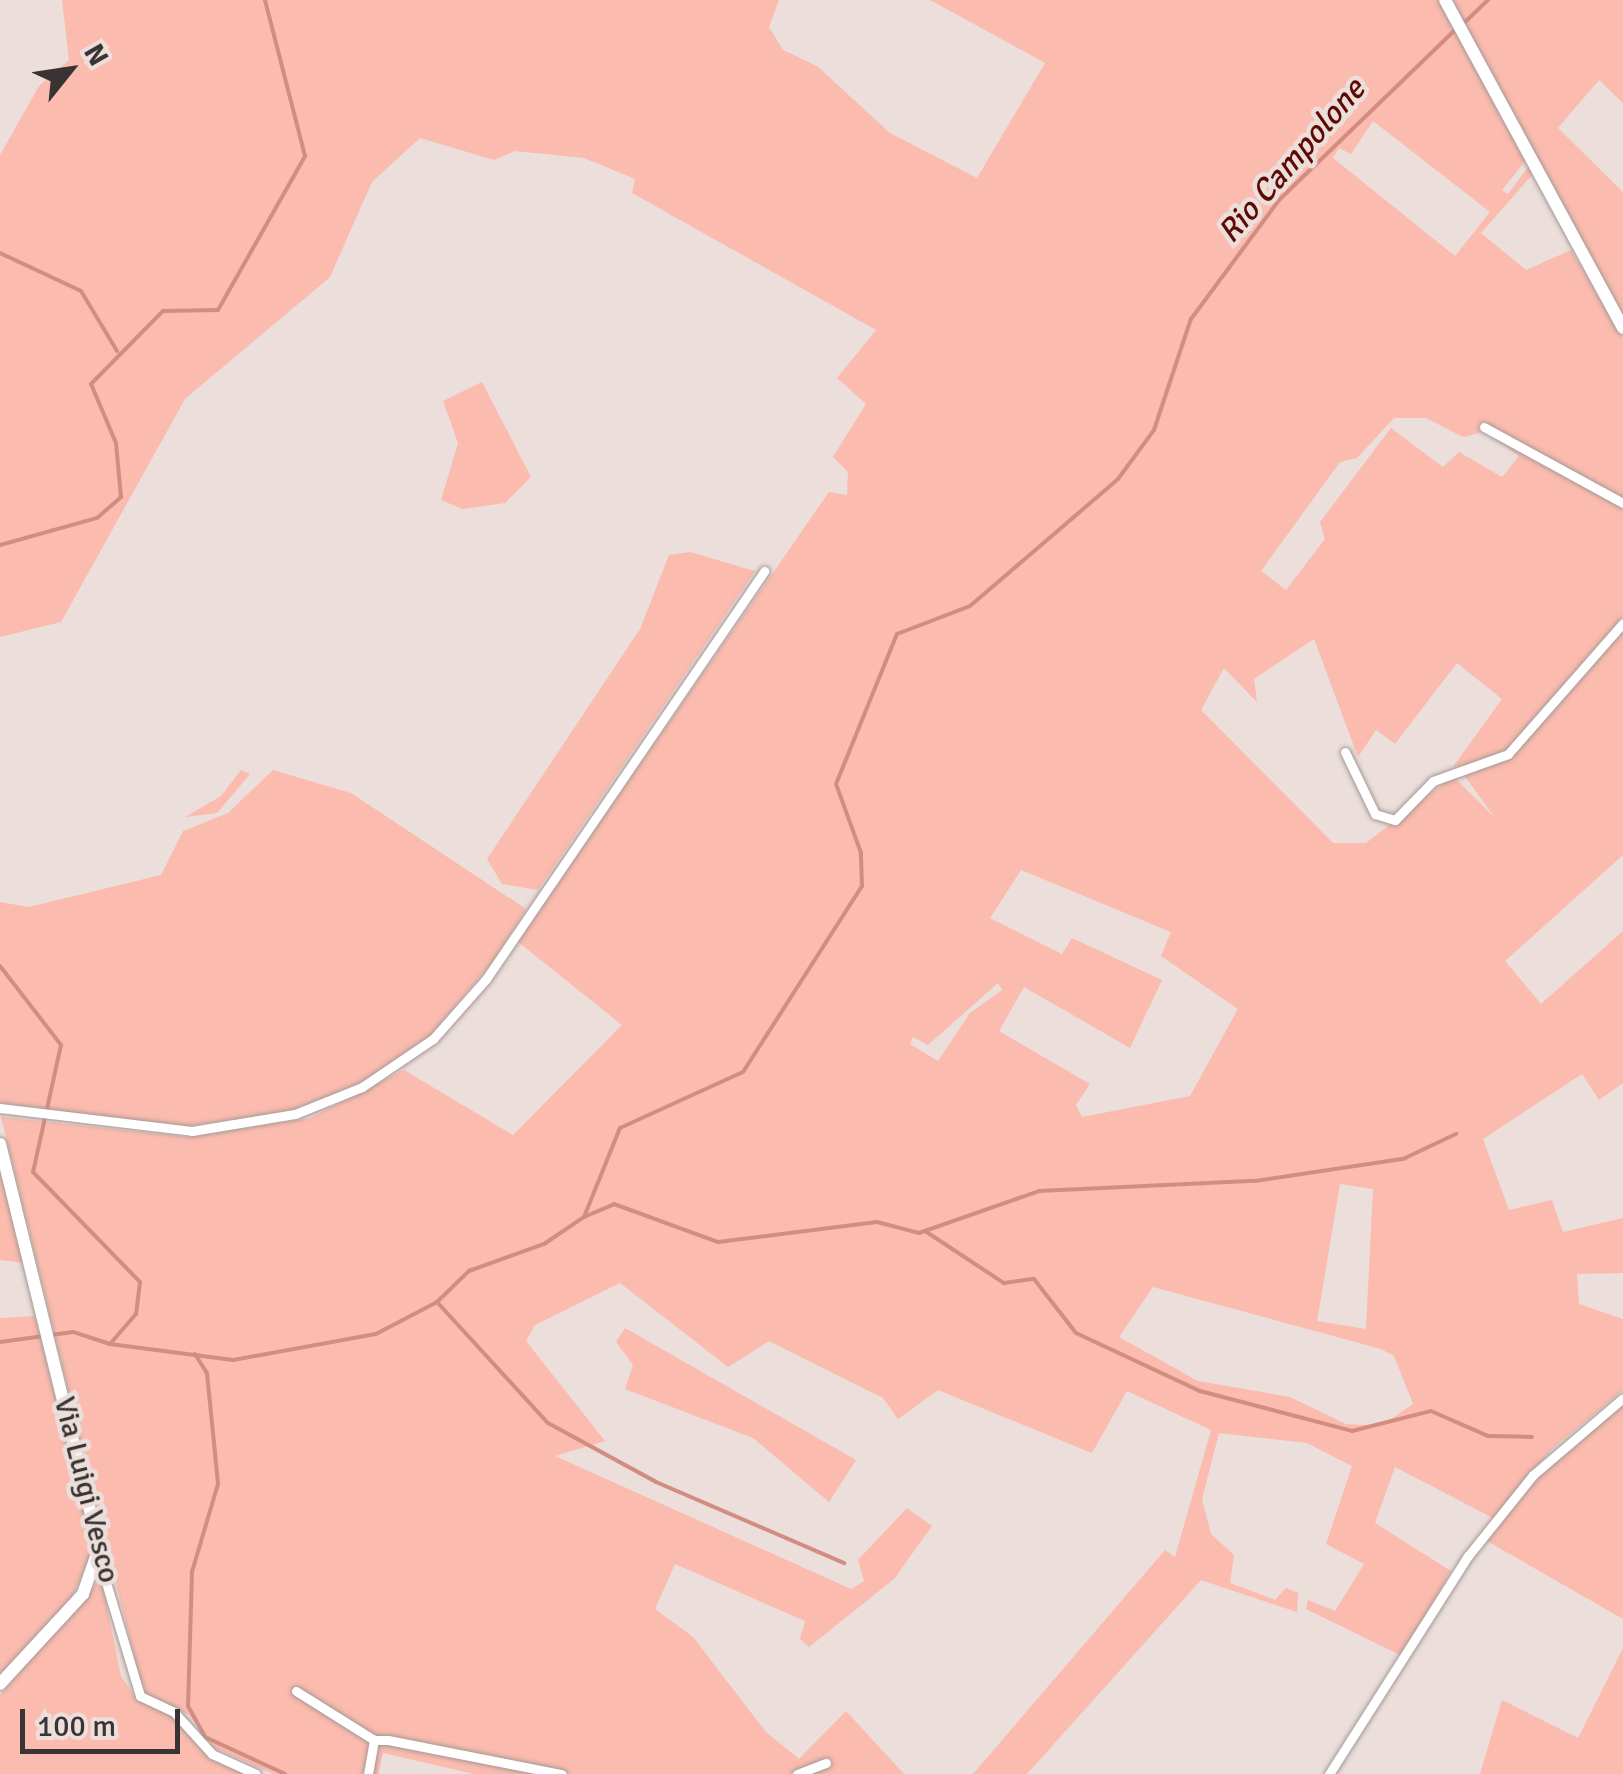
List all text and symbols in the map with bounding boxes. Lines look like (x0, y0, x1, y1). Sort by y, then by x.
north arrow (20, 20, 120, 120)
text: N (76, 38, 116, 72)
water label: Rio Campolone (1210, 71, 1374, 251)
street label: Via Luigi Vesco (46, 1393, 126, 1587)
scale bar (25, 1689, 185, 1751)
text: 100 m (37, 1708, 116, 1745)

